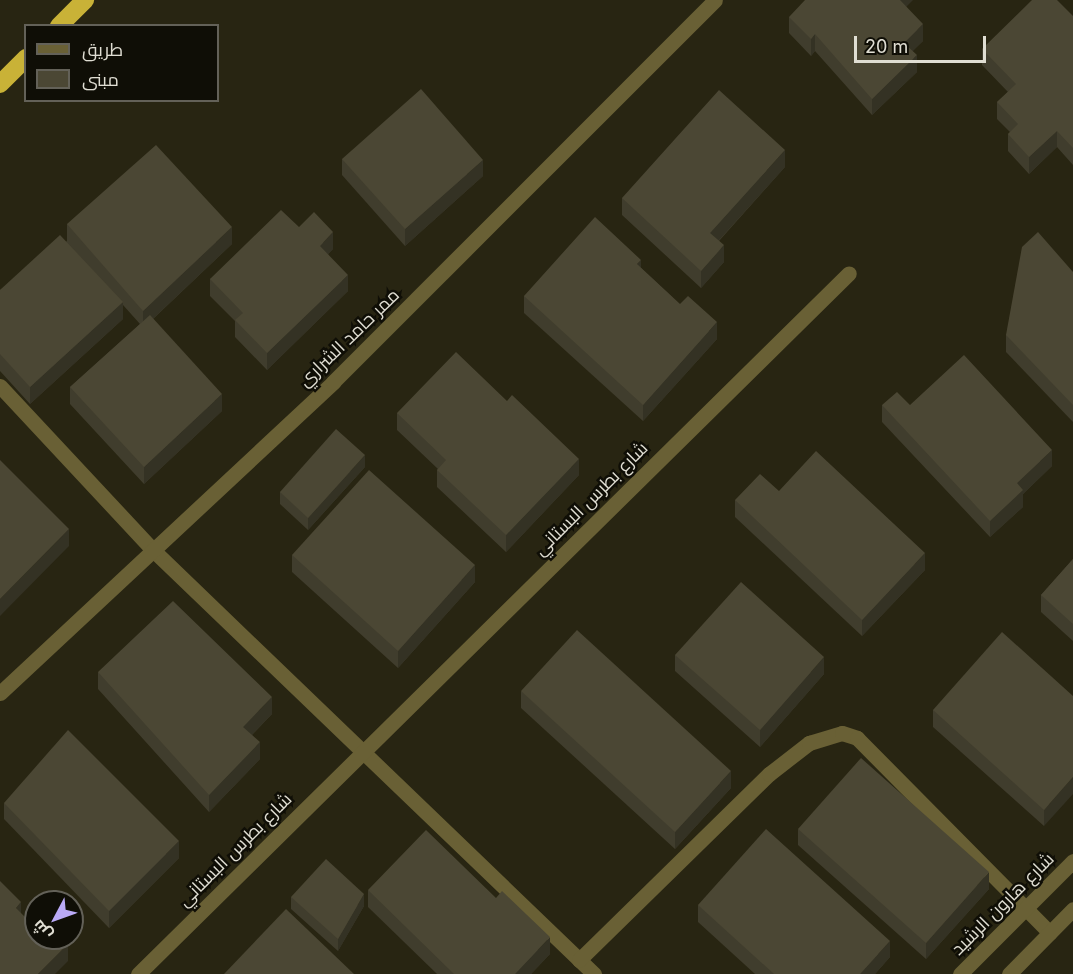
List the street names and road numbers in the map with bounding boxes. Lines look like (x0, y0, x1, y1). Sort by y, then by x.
street label: ممر حامد الشراري (294, 284, 404, 392)
street label: شارع بطرس البستاني (529, 437, 653, 561)
street label: شارع بطرس البستاني (173, 788, 297, 912)
street label: شارع هارون الرشيد (947, 848, 1059, 960)

